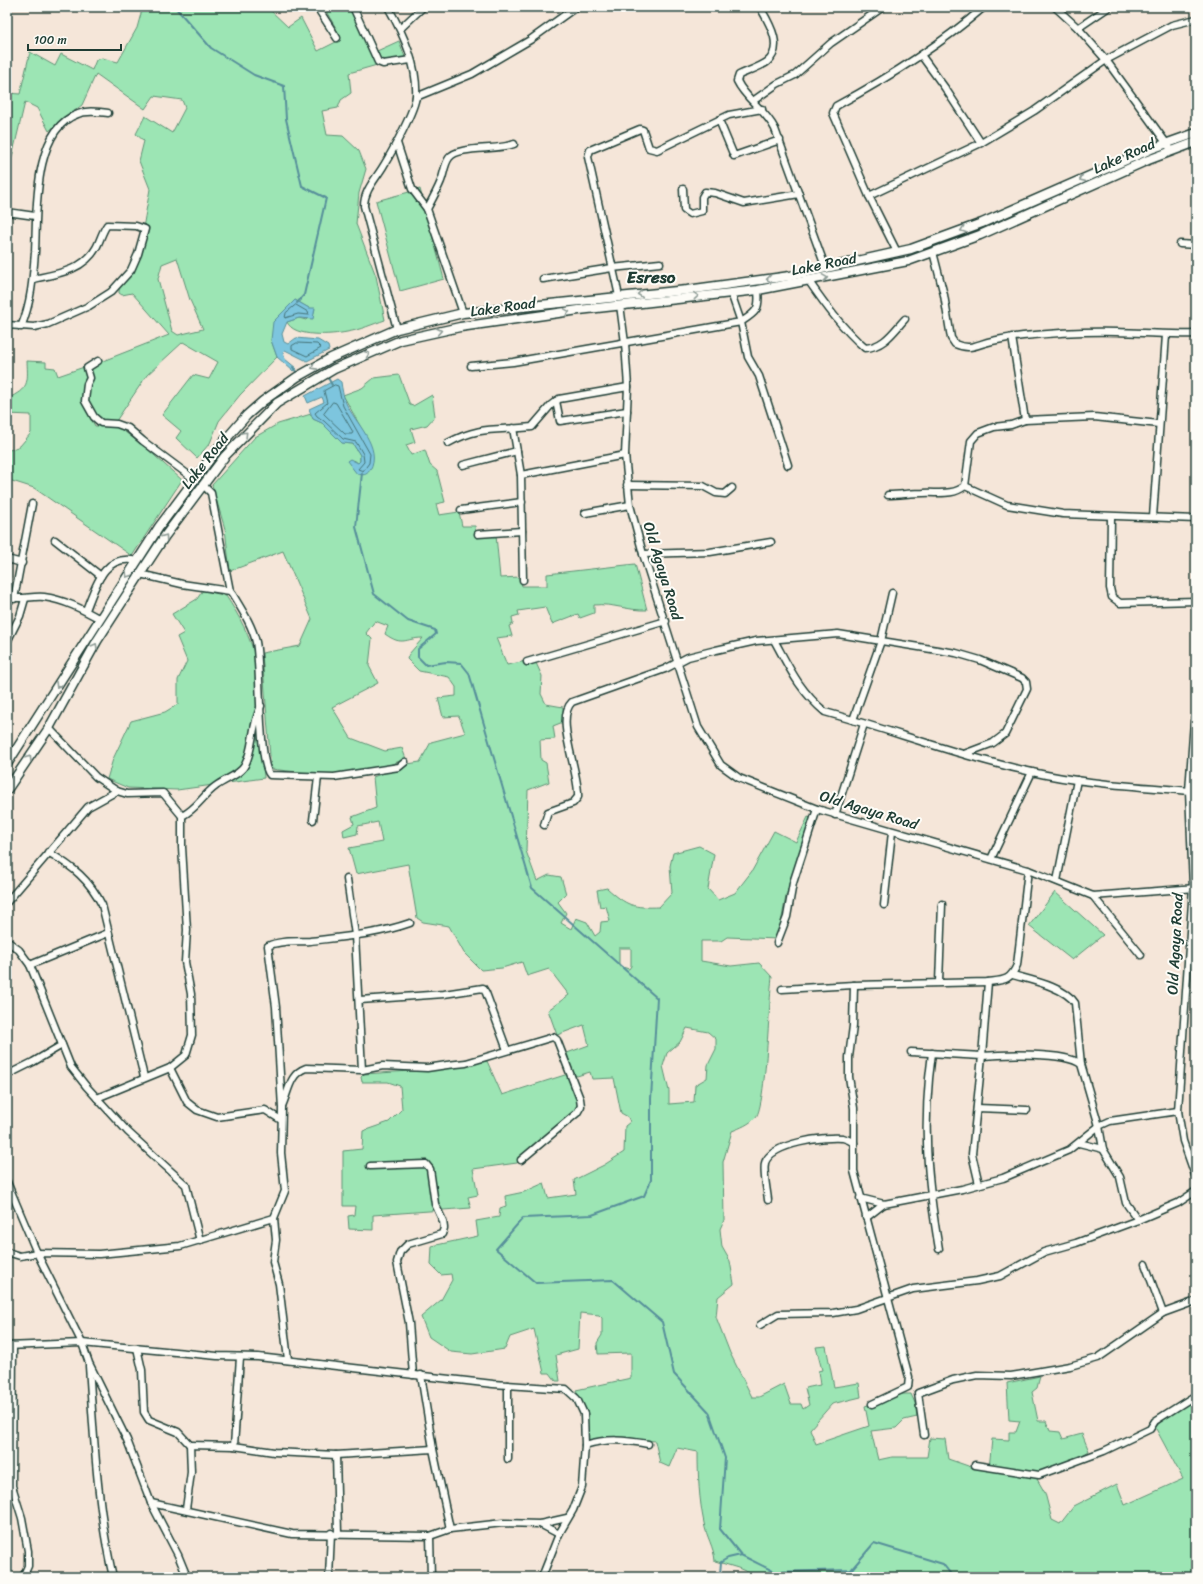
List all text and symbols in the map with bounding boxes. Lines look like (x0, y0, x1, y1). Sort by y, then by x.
scale bar (28, 26, 121, 52)
text: 100 m (34, 29, 67, 51)
street label: Lake Road (1089, 130, 1160, 181)
one-way arrow (1079, 175, 1086, 183)
one-way arrow (959, 226, 966, 234)
street label: Lake Road (789, 245, 860, 283)
district label: Esreso (627, 262, 676, 292)
one-way arrow (766, 274, 772, 283)
one-way arrow (822, 274, 828, 283)
street label: Lake Road (469, 289, 539, 324)
one-way arrow (637, 290, 643, 299)
one-way arrow (693, 292, 699, 301)
one-way arrow (564, 308, 570, 317)
one-way arrow (436, 328, 442, 336)
one-way arrow (364, 351, 371, 359)
one-way arrow (311, 363, 319, 370)
street label: Lake Road (174, 426, 236, 495)
one-way arrow (240, 431, 248, 439)
street label: Old Agaya Road (636, 519, 691, 625)
one-way arrow (160, 534, 167, 541)
one-way arrow (125, 571, 133, 578)
one-way arrow (90, 643, 97, 650)
one-way arrow (56, 681, 63, 688)
one-way arrow (25, 755, 32, 762)
street label: Old Agaya Road (817, 783, 923, 838)
street label: Old Agaya Road (1159, 891, 1191, 996)

